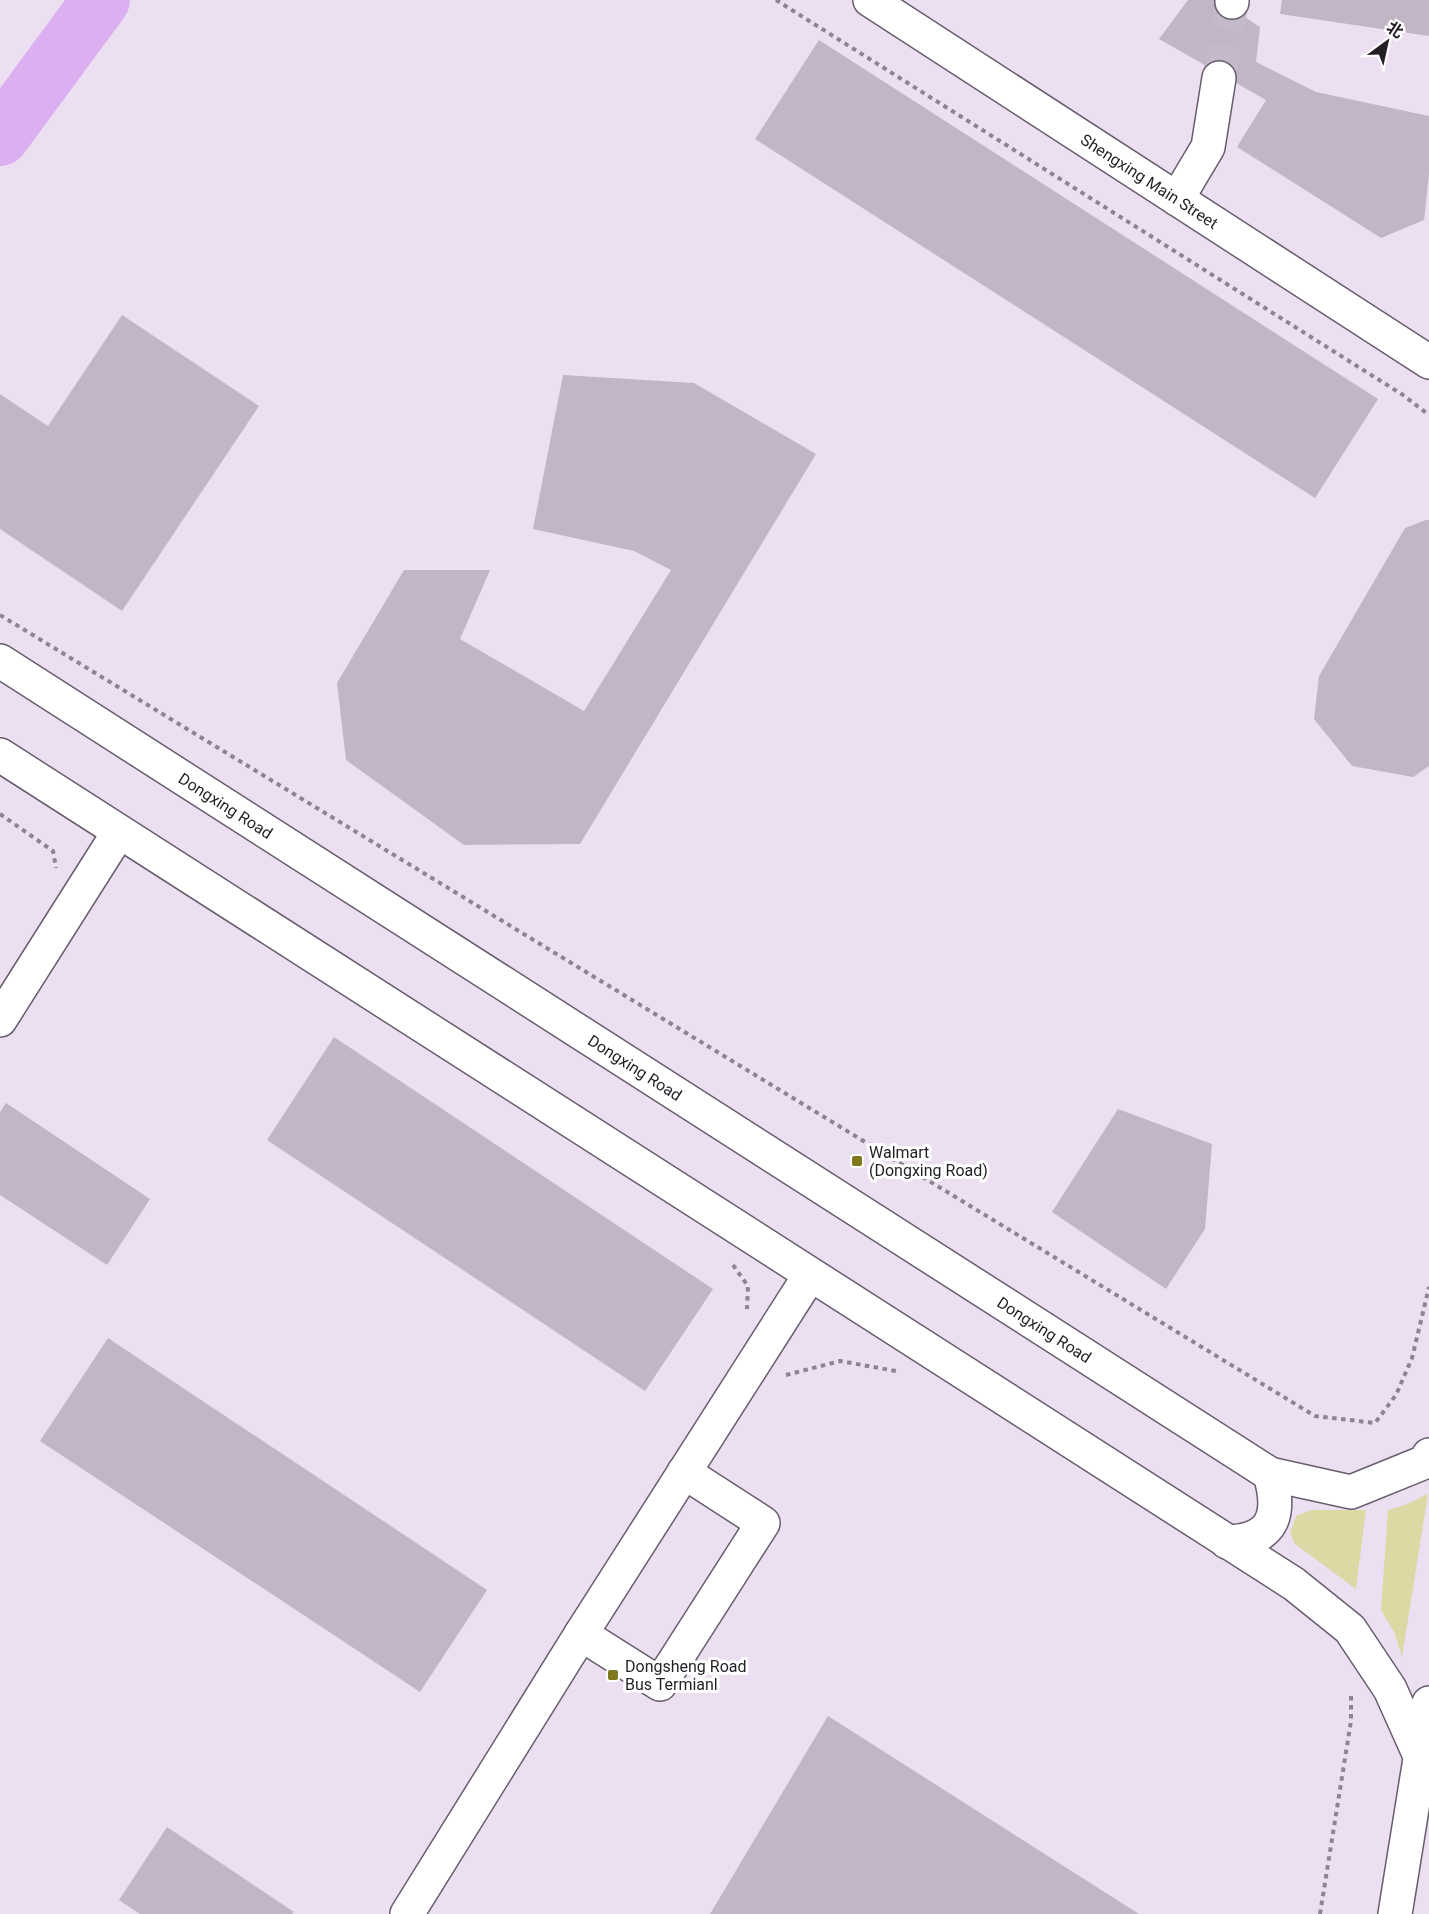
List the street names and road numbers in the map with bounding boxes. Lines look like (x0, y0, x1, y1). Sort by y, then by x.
street label: Shengxing Main Street (1077, 130, 1221, 233)
street label: Dongxing Road (175, 769, 276, 843)
street label: Dongxing Road (584, 1031, 685, 1105)
street label: Dongxing Road (994, 1293, 1095, 1367)

